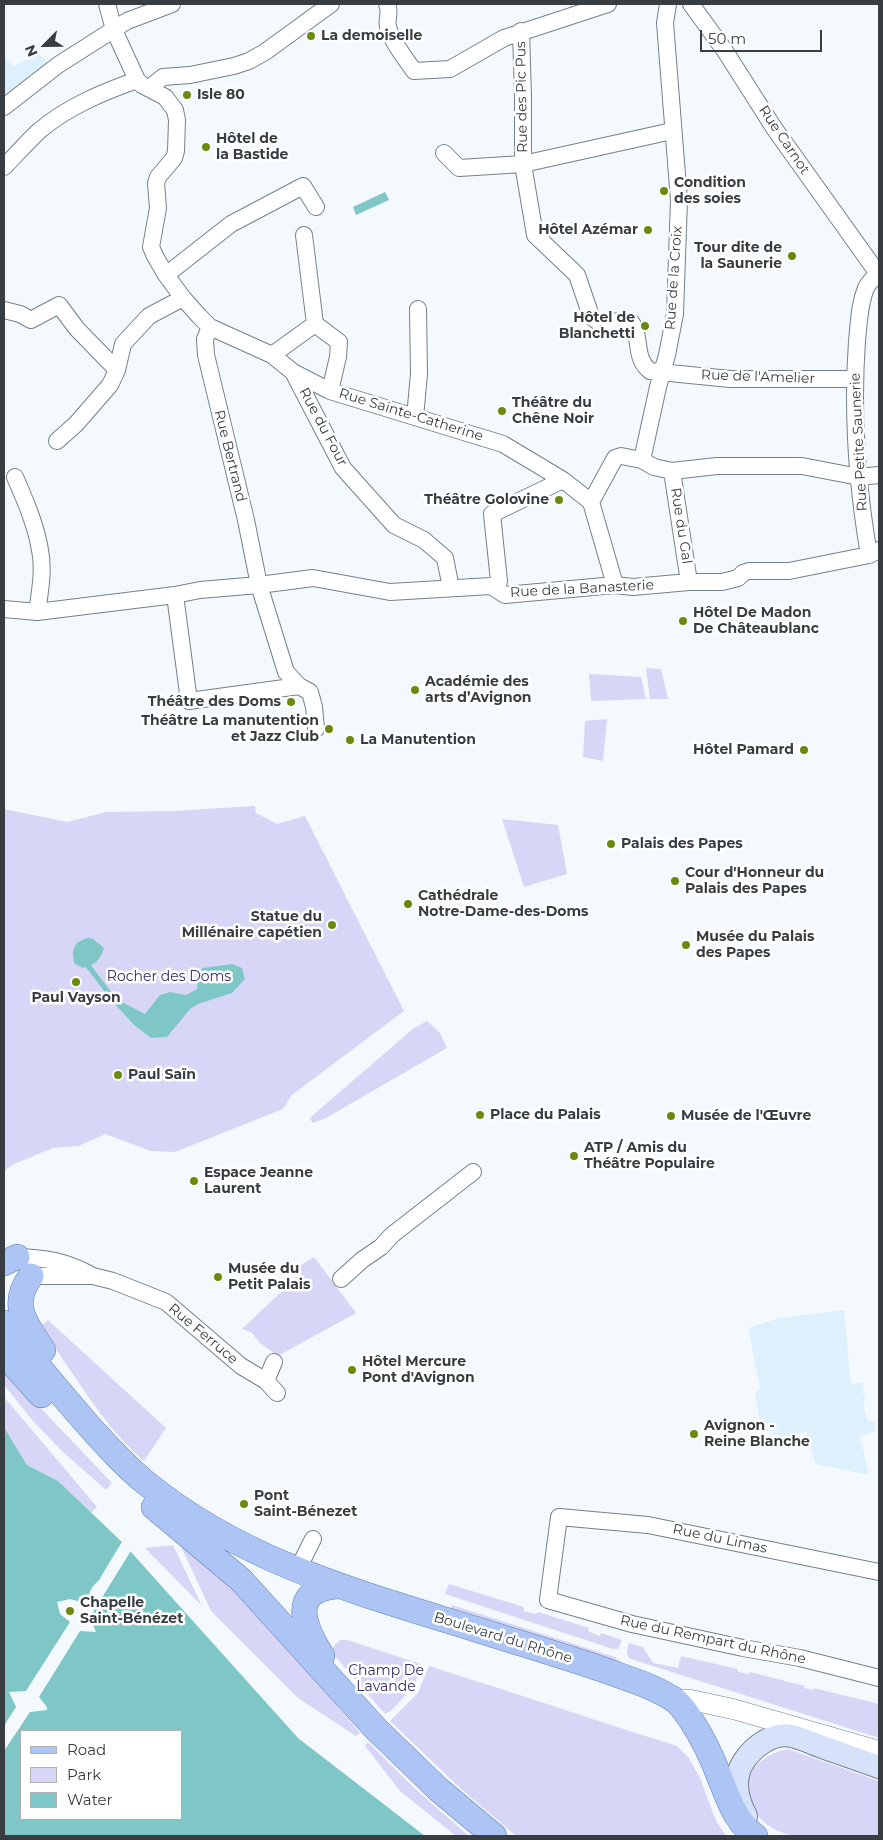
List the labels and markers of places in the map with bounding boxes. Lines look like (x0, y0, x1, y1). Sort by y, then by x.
place label: La demoiselle (321, 28, 422, 44)
marker: La demoiselle (305, 30, 317, 42)
place label: Isle 80 (197, 87, 245, 103)
marker: Isle 80 (181, 89, 193, 101)
place label: Hôtel de la Bastide (216, 131, 288, 164)
marker: Hôtel de la Bastide (200, 141, 212, 153)
place label: Condition des soies (674, 175, 746, 208)
marker: Condition des soies (658, 185, 670, 197)
place label: Hôtel Azémar (538, 222, 638, 238)
marker: Hôtel Azémar (642, 224, 654, 236)
place label: Tour dite de la Saunerie (694, 240, 782, 272)
marker: Tour dite de la Saunerie (786, 250, 798, 262)
place label: Hôtel de Blanchetti (559, 310, 635, 342)
marker: Hôtel de Blanchetti (639, 320, 651, 332)
place label: Théâtre du Chêne Noir (512, 395, 594, 428)
marker: Théâtre du Chêne Noir (496, 405, 508, 417)
place label: Théâtre Golovine (424, 492, 549, 508)
marker: Théâtre Golovine (553, 494, 565, 506)
place label: Hôtel De Madon De Châteaublanc (693, 605, 819, 638)
marker: Hôtel De Madon De Châteaublanc (677, 615, 689, 627)
place label: Académie des arts d’Avignon (425, 674, 532, 706)
marker: Académie des arts d’Avignon (409, 684, 421, 696)
place label: Théâtre des Doms (148, 694, 281, 710)
marker: Théâtre des Doms (285, 696, 297, 708)
place label: Théâtre La manutention et Jazz Club (141, 713, 319, 746)
marker: Théâtre La manutention et Jazz Club (323, 723, 335, 735)
place label: La Manutention (360, 732, 476, 748)
marker: La Manutention (344, 734, 356, 746)
place label: Hôtel Pamard (693, 742, 794, 758)
marker: Hôtel Pamard (798, 744, 810, 756)
place label: Palais des Papes (621, 836, 743, 852)
marker: Palais des Papes (605, 838, 617, 850)
place label: Cour d'Honneur du Palais des Papes (685, 865, 824, 898)
marker: Cour d'Honneur du Palais des Papes (669, 875, 681, 887)
place label: Cathédrale Notre-Dame-des-Doms (418, 888, 589, 920)
marker: Cathédrale Notre-Dame-des-Doms (402, 898, 414, 910)
place label: Statue du Millénaire capétien (182, 909, 322, 942)
marker: Statue du Millénaire capétien (326, 919, 338, 931)
place label: Musée du Palais des Papes (696, 929, 814, 962)
marker: Musée du Palais des Papes (680, 939, 692, 951)
marker: Paul Vayson (70, 976, 82, 988)
place label: Paul Vayson (31, 990, 121, 1006)
place label: Paul Saïn (128, 1067, 196, 1083)
marker: Paul Saïn (112, 1069, 124, 1081)
place label: Place du Palais (490, 1107, 601, 1123)
place label: Musée de l'Œuvre (681, 1108, 811, 1124)
marker: Place du Palais (474, 1109, 486, 1121)
marker: Musée de l'Œuvre (665, 1110, 677, 1122)
place label: ATP / Amis du Théâtre Populaire (584, 1140, 715, 1172)
marker: ATP / Amis du Théâtre Populaire (568, 1150, 580, 1162)
place label: Espace Jeanne Laurent (204, 1165, 313, 1198)
marker: Espace Jeanne Laurent (188, 1175, 200, 1187)
place label: Musée du Petit Palais (228, 1261, 310, 1294)
marker: Musée du Petit Palais (212, 1271, 224, 1283)
place label: Hôtel Mercure Pont d'Avignon (362, 1354, 475, 1386)
marker: Hôtel Mercure Pont d'Avignon (346, 1364, 358, 1376)
place label: Avignon - Reine Blanche (704, 1418, 810, 1450)
marker: Avignon - Reine Blanche (688, 1428, 700, 1440)
place label: Pont Saint-Bénezet (254, 1488, 357, 1520)
marker: Pont Saint-Bénezet (238, 1498, 250, 1510)
place label: Chapelle Saint-Bénézet (80, 1595, 183, 1628)
marker: Chapelle Saint-Bénézet (64, 1605, 76, 1617)

